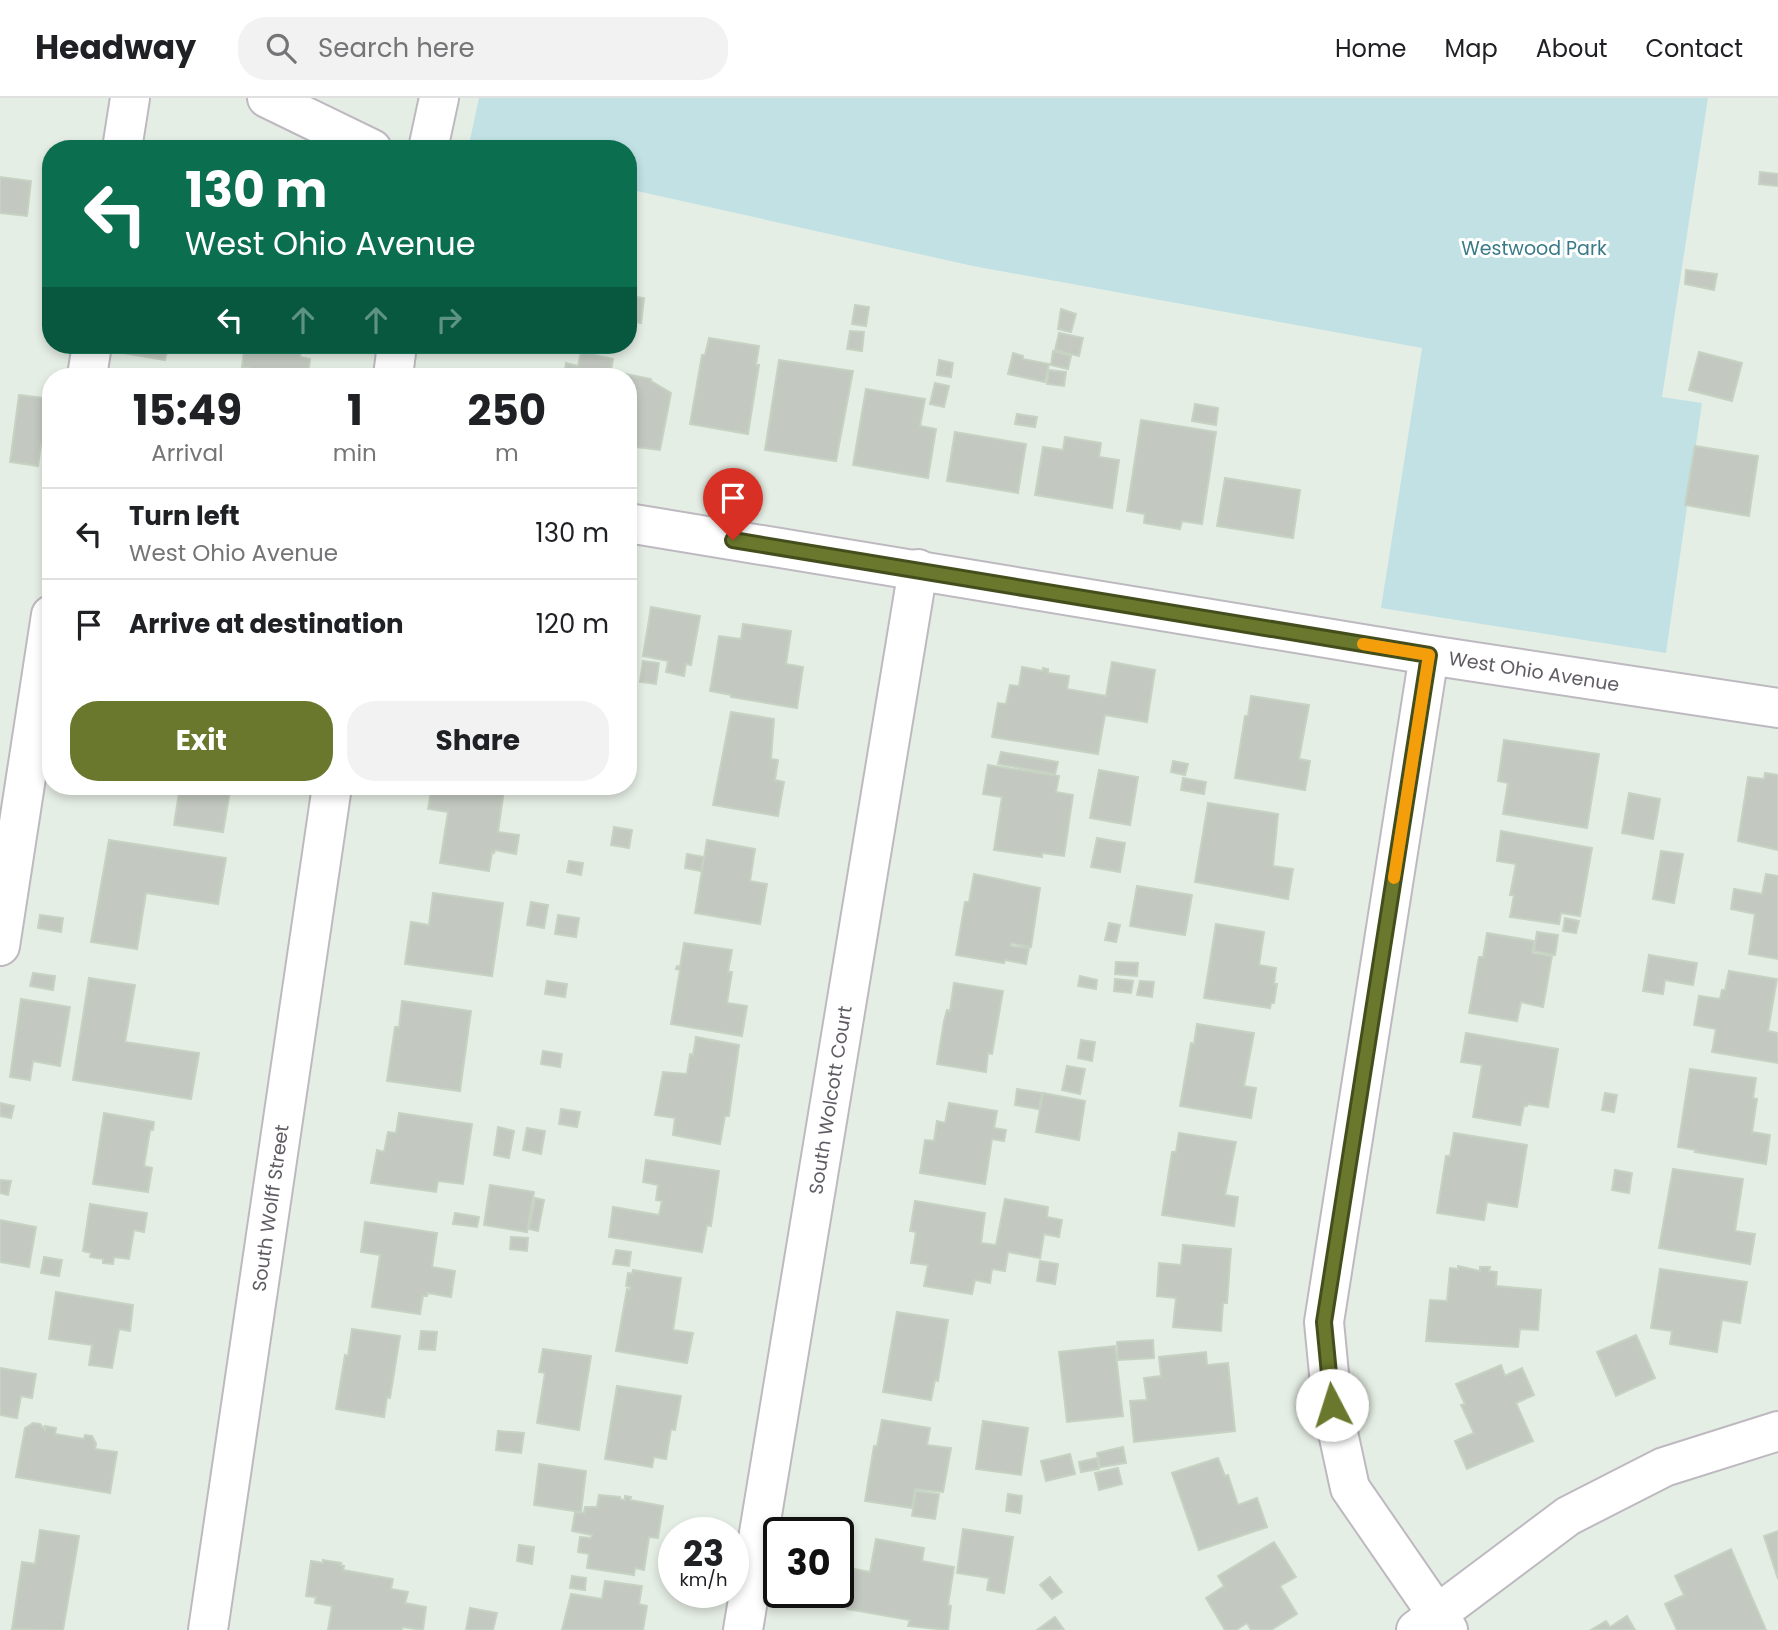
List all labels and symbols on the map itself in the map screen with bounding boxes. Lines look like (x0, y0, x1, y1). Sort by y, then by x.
park label: Westwood Park (1461, 235, 1607, 262)
pin (703, 468, 763, 540)
street label: West Ohio Avenue (1447, 645, 1621, 698)
street label: South Wolcott Court (802, 1004, 859, 1196)
street label: South Wolff Street (245, 1123, 296, 1293)
position arrow (1295, 1368, 1369, 1442)
speed limit sign: 30 (763, 1517, 854, 1608)

